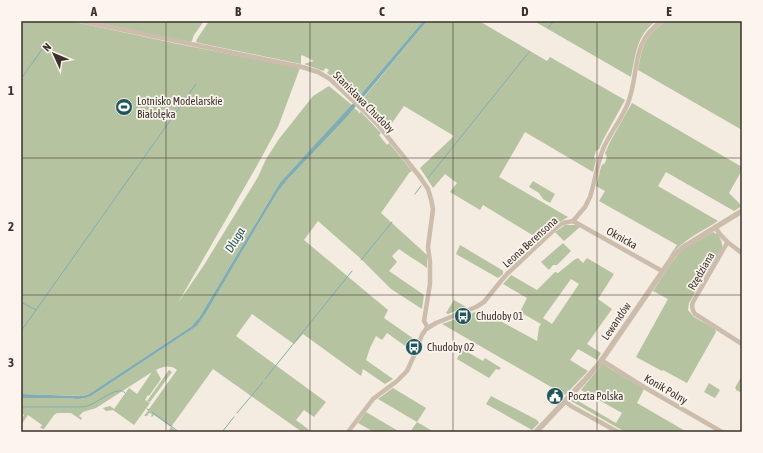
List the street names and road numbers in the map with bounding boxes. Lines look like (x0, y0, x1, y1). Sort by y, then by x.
street label: Stanisława Chudoby (331, 69, 397, 135)
street label: Leona Berensona (500, 214, 560, 270)
street label: Oknicka (605, 225, 639, 251)
street label: Rzędziana (685, 250, 717, 292)
street label: Lewandów (599, 300, 633, 342)
street label: Konik Polny (642, 372, 690, 406)

